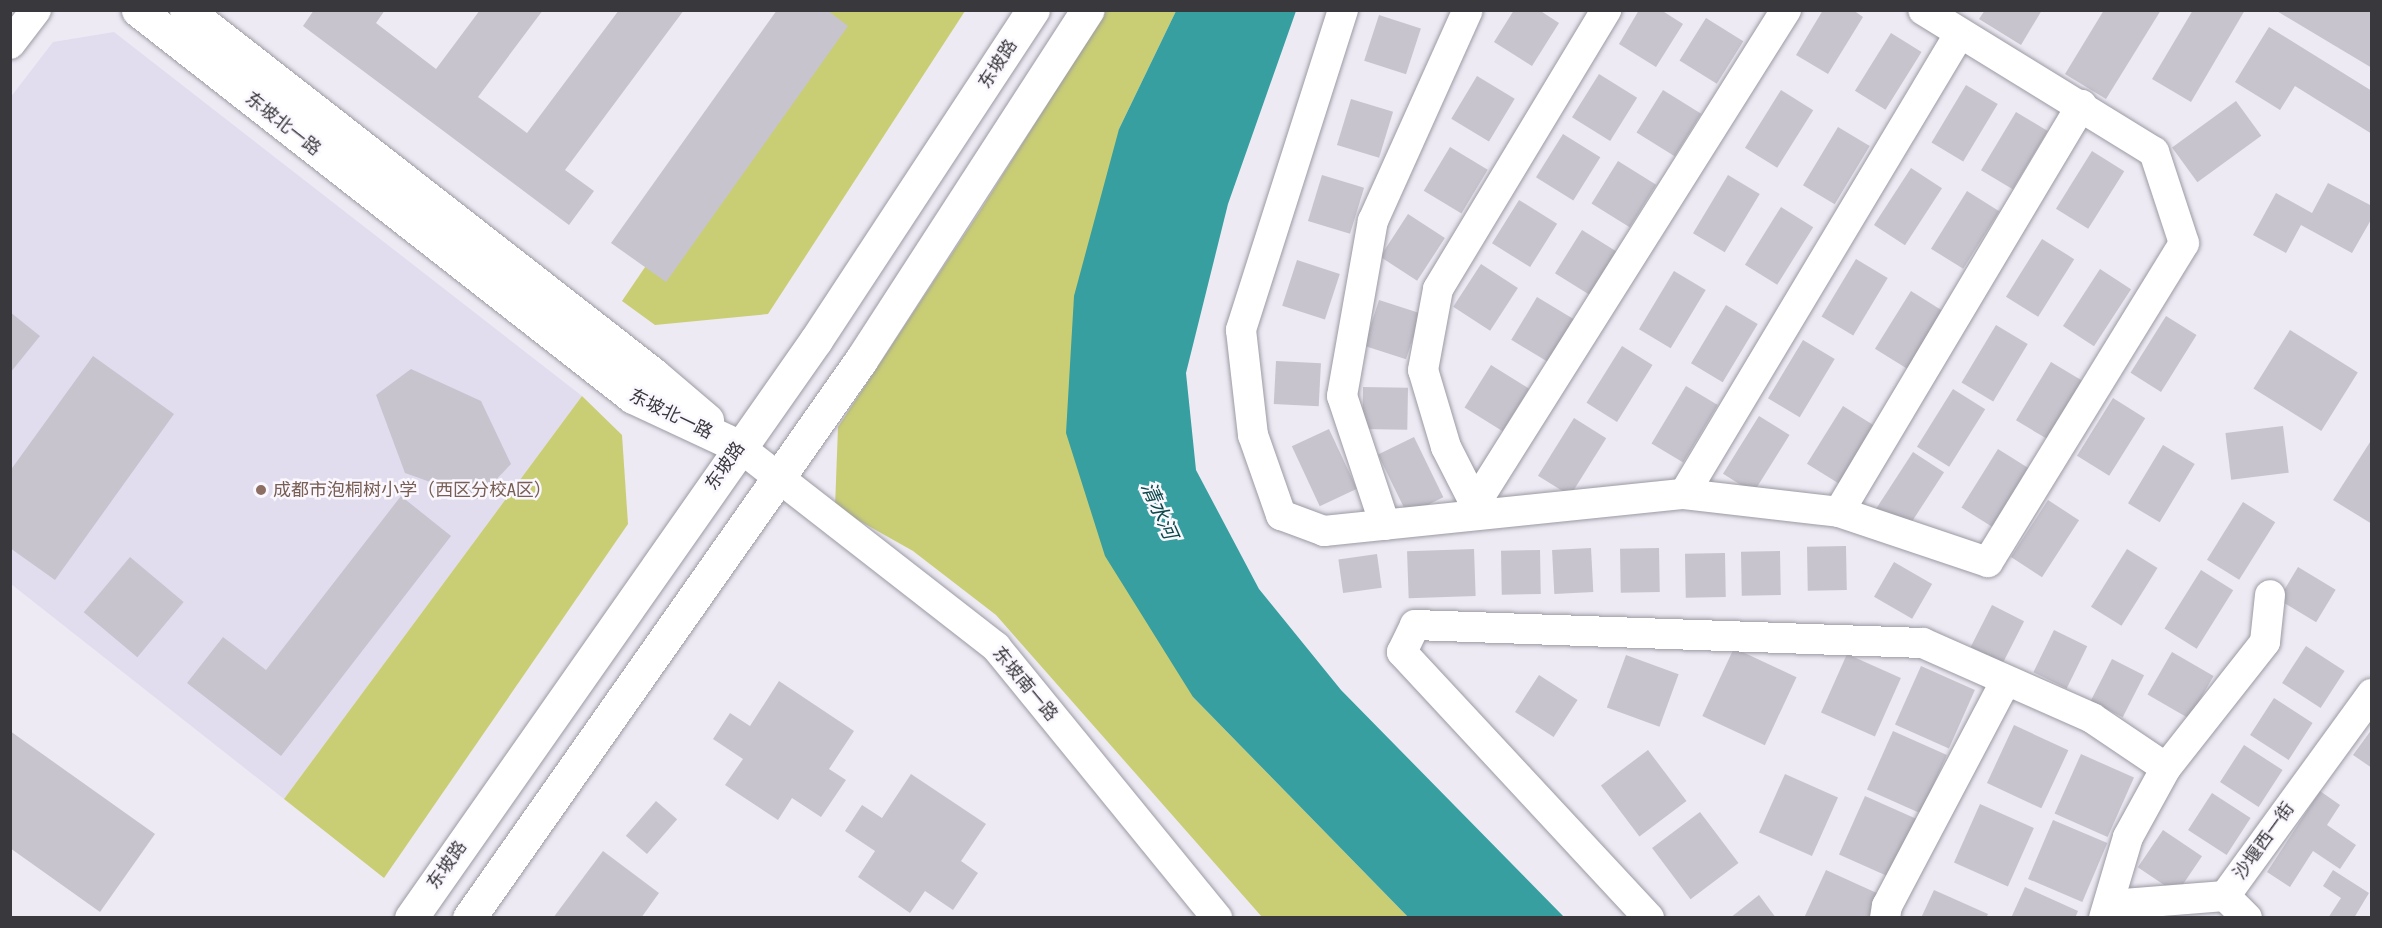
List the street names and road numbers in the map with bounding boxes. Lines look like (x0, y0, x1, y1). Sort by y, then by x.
street label: 东坡路 (974, 35, 1022, 93)
street label: 东坡北一路 (241, 88, 325, 160)
street label: 东坡北一路 (626, 385, 716, 443)
street label: 东坡路 (701, 438, 749, 494)
street label: 东坡南一路 (988, 643, 1062, 725)
street label: 沙堰西一街 (2229, 798, 2299, 884)
street label: 东坡路 (423, 837, 471, 893)

